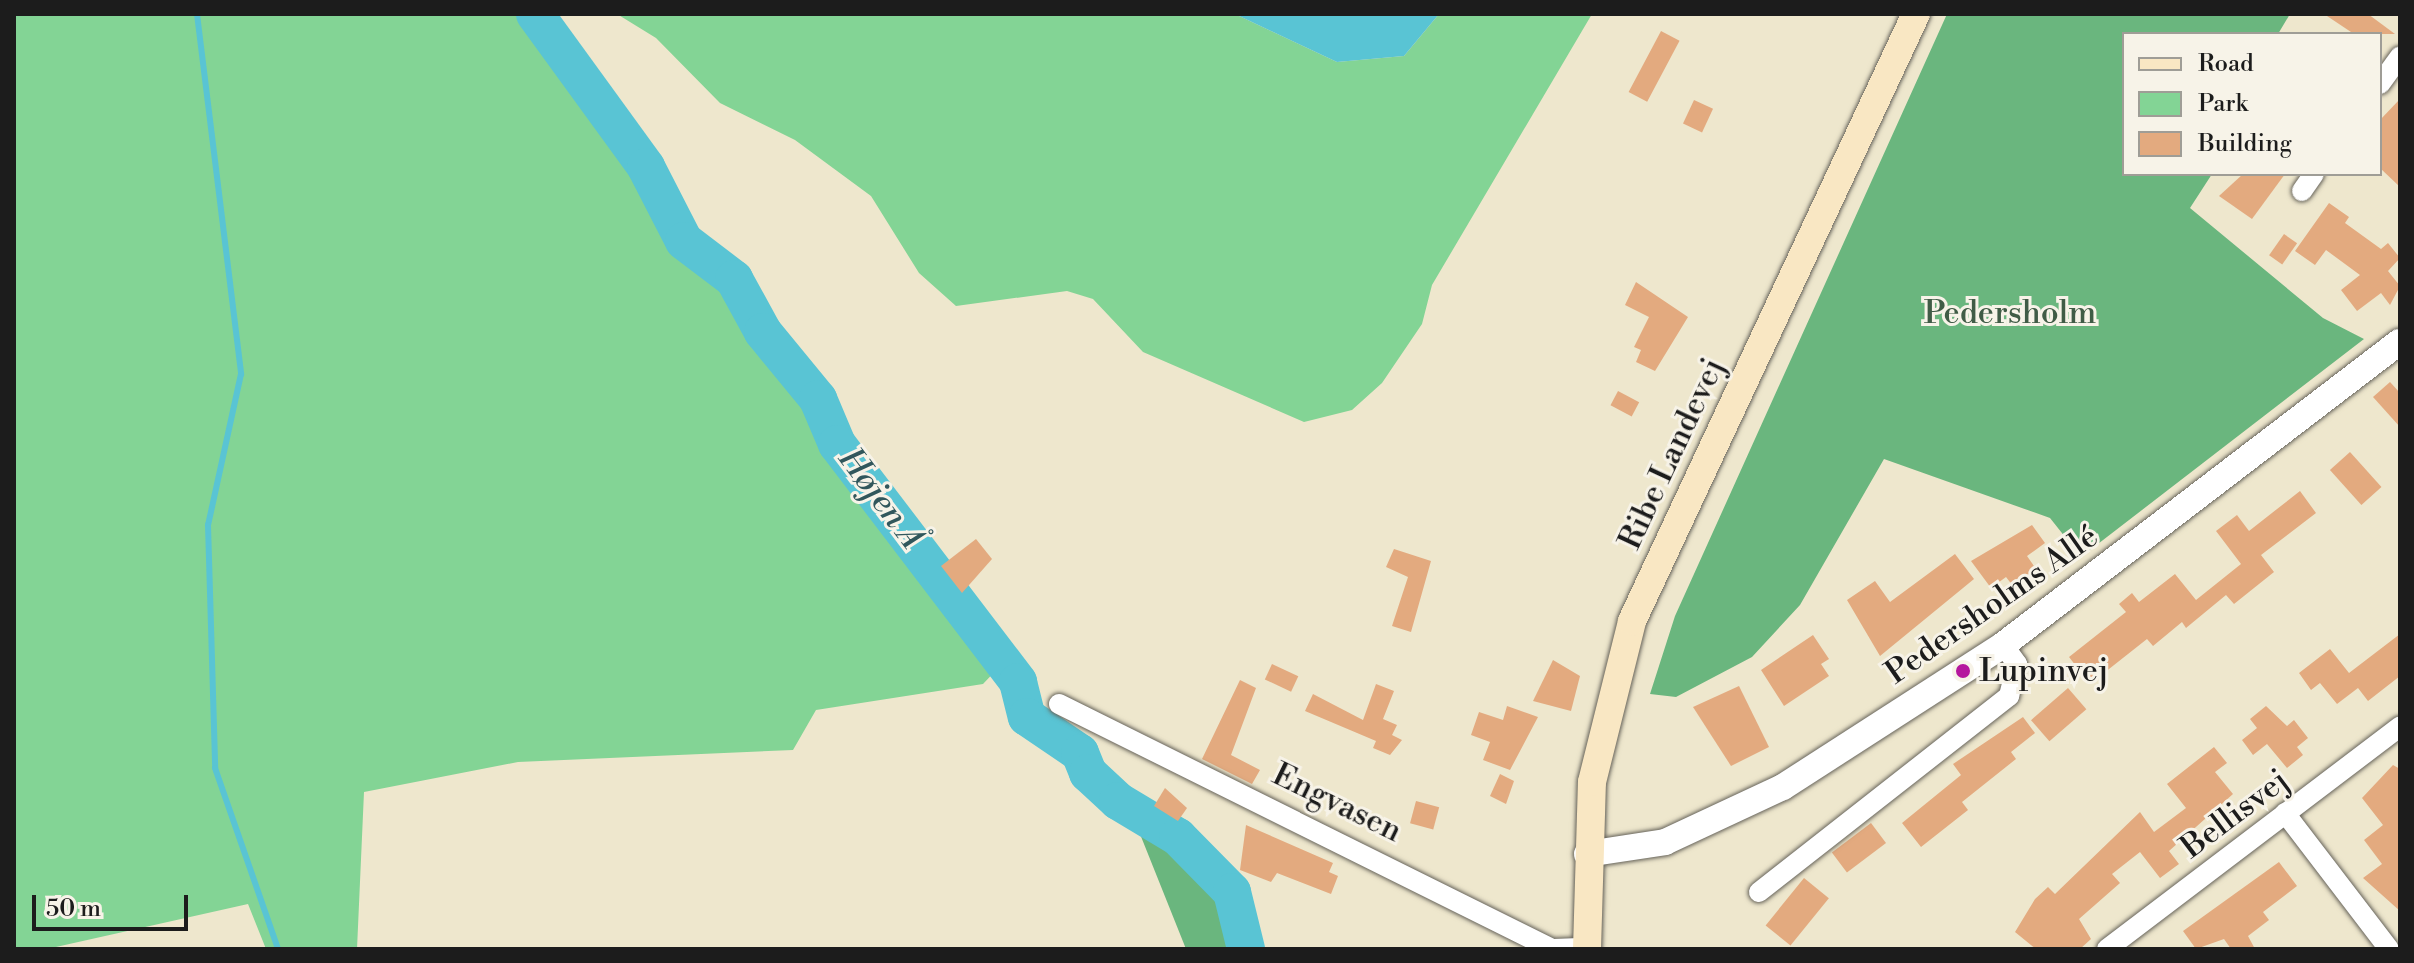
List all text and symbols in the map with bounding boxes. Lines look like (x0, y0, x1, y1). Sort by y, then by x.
legend (2122, 32, 2382, 176)
text: Road (2198, 49, 2254, 79)
text: Park (2198, 89, 2248, 119)
text: Building (2198, 129, 2292, 159)
park label: Pedersholm (1924, 294, 2096, 332)
street label: Ribe Landevej (1611, 352, 1733, 556)
water label: Højen Å (829, 440, 931, 558)
street label: Pedersholms Allé (1878, 517, 2106, 693)
place label: Lupinvej (1979, 652, 2108, 690)
marker: Lupinvej (1954, 662, 1972, 680)
street label: Engvasen (1266, 755, 1408, 851)
street label: Bellisvej (2174, 761, 2296, 867)
scale bar (36, 879, 192, 929)
text: 50 m (46, 894, 101, 924)

